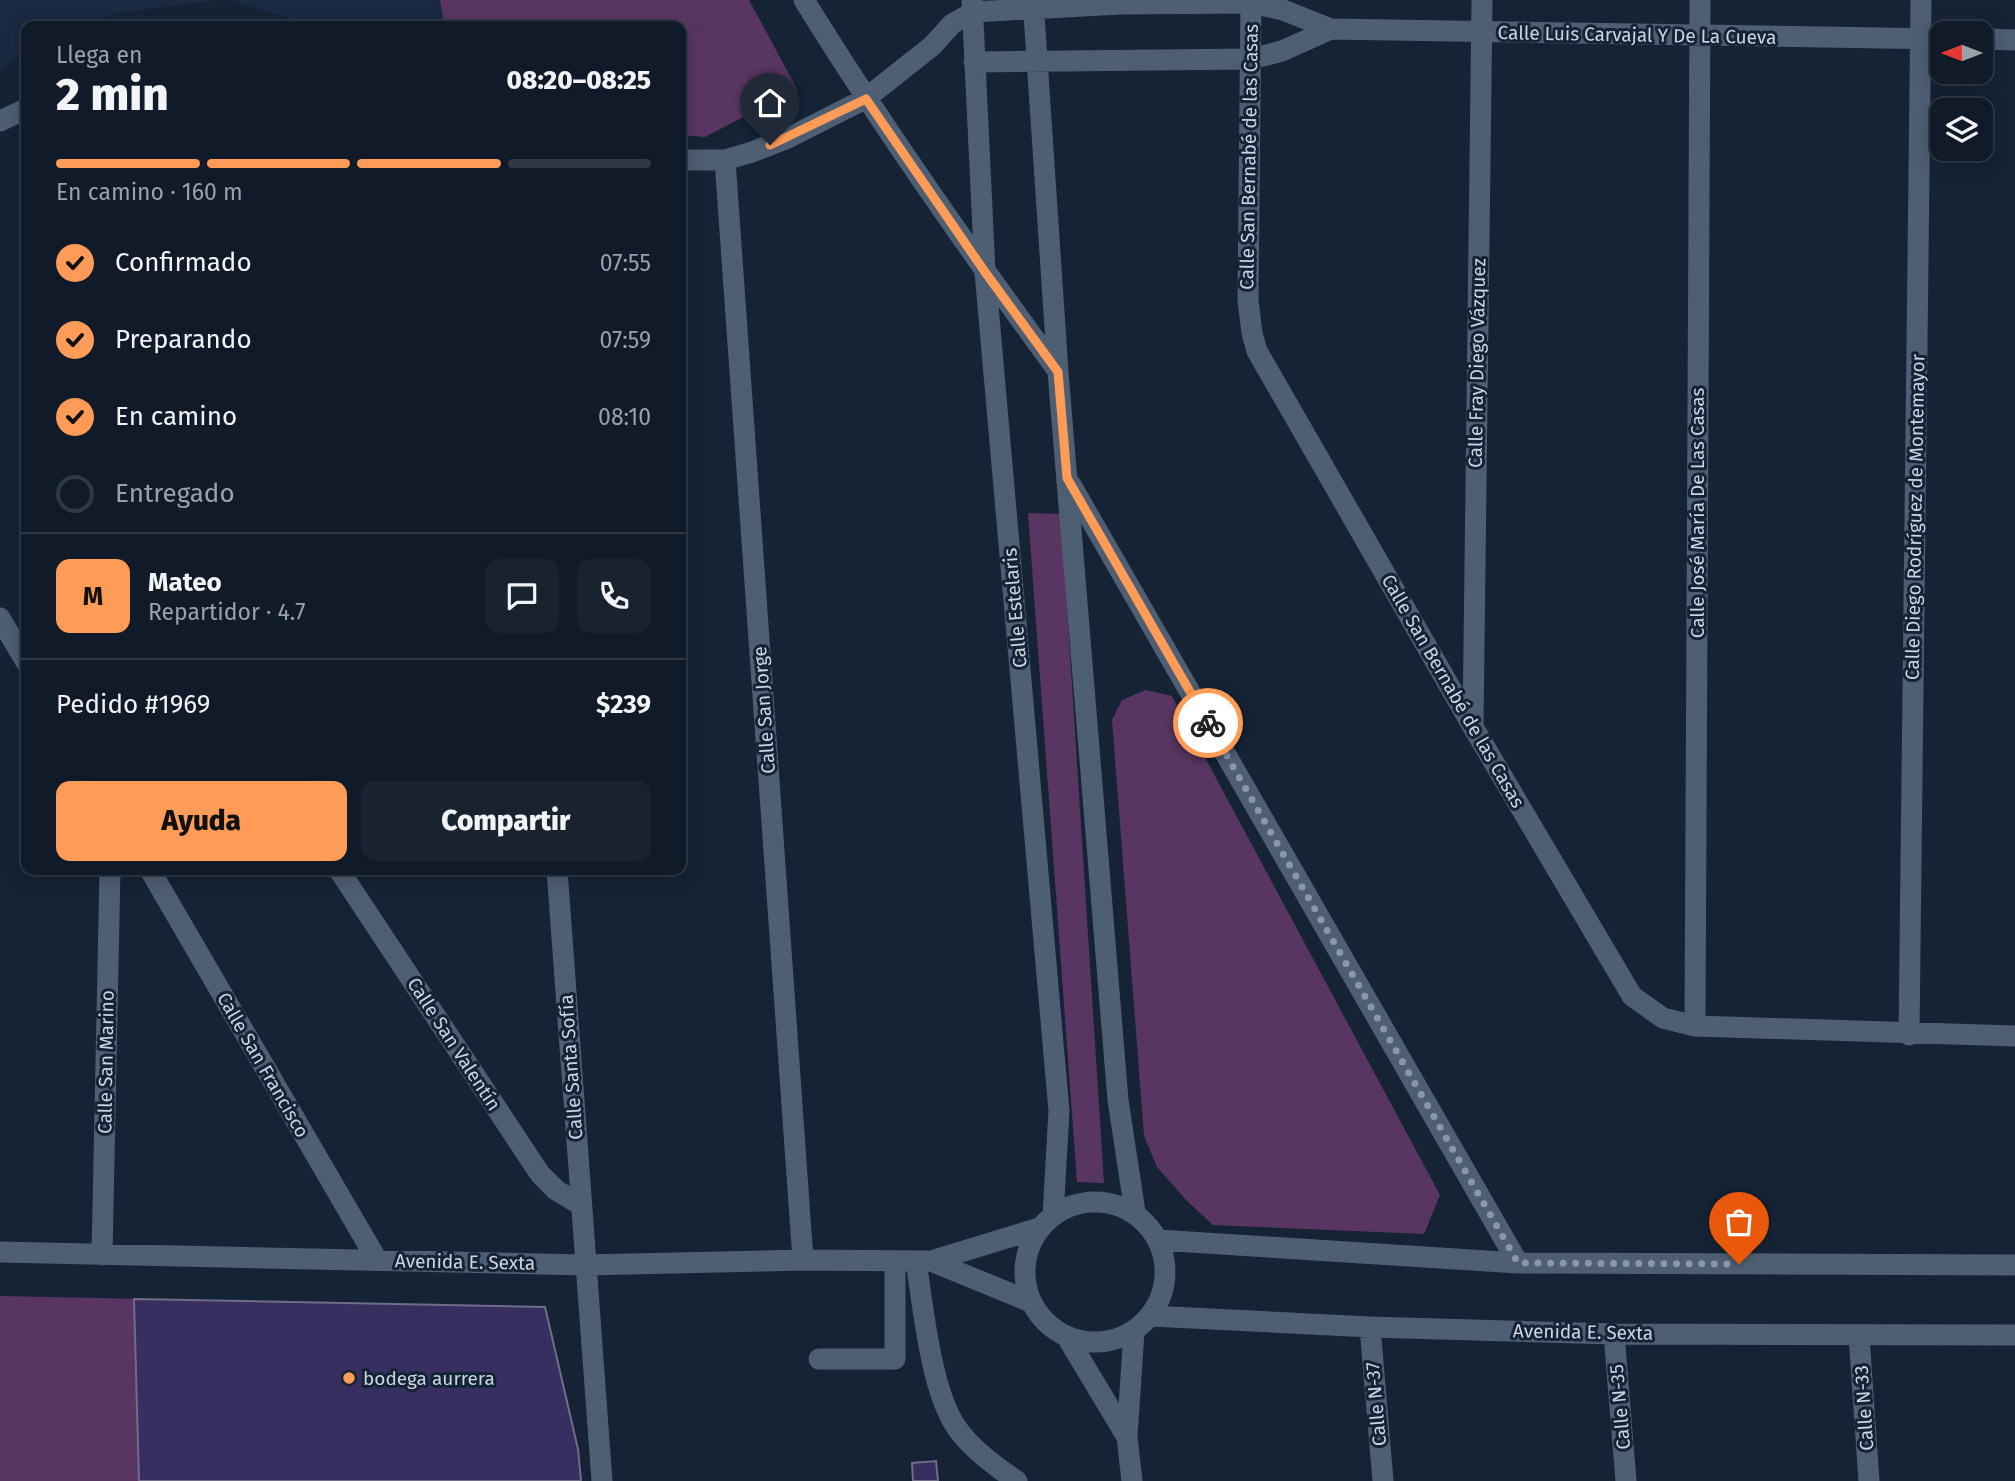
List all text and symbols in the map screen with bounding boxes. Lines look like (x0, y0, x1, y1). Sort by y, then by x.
street label: Calle Luis Carvajal Y De La Cueva (1497, 21, 1777, 49)
north arrow (1930, 21, 1993, 84)
map controls (1930, 21, 1993, 161)
street label: Calle San Bernabé de las Casas (1235, 24, 1263, 290)
text: Llega en (56, 41, 142, 69)
text: 08:20–08:25 (507, 65, 651, 96)
text: 2 min (56, 67, 169, 122)
pin (740, 73, 800, 145)
icon: home (751, 84, 789, 122)
button: layers (1930, 98, 1993, 161)
text: En camino · 160 m (56, 178, 243, 206)
icon: check (56, 244, 94, 282)
text: Confirmado (115, 247, 252, 278)
text: 07:55 (600, 249, 651, 277)
street label: Calle Fray Diego Vázquez (1464, 258, 1490, 468)
icon: check (56, 321, 94, 359)
text: Preparando (115, 324, 252, 355)
text: 07:59 (600, 326, 651, 354)
street label: Calle Diego Rodríguez de Montemayor (1901, 353, 1929, 680)
street label: Calle José María De Las Casas (1686, 388, 1709, 638)
icon: check (56, 398, 94, 436)
text: En camino (115, 401, 237, 432)
text: 08:10 (598, 403, 651, 431)
text: Entregado (115, 478, 235, 509)
street label: Calle Estelaris (998, 547, 1032, 669)
button: chat (485, 559, 559, 633)
button: phone (577, 559, 651, 633)
text: Mateo (148, 567, 222, 598)
street label: Calle San Bernabé de las Casas (1377, 570, 1529, 812)
text: M (83, 581, 103, 612)
text: Repartidor · 4.7 (148, 598, 305, 626)
street label: Calle San Jorge (748, 645, 780, 775)
courier (1173, 688, 1243, 758)
text: Pedido #1969 (56, 689, 211, 720)
text: $239 (596, 689, 651, 720)
icon: bike (1189, 704, 1227, 742)
button: Ayuda (56, 781, 347, 861)
button: Compartir (361, 781, 651, 861)
street label: Calle San Valentín (402, 973, 506, 1115)
street label: Calle San Francisco (212, 988, 314, 1142)
street label: Calle San Marino (93, 990, 119, 1134)
street label: Calle Santa Sofía (554, 994, 588, 1140)
pin (1709, 1192, 1769, 1264)
icon: bag (1720, 1203, 1758, 1241)
street label: Avenida E. Sexta (395, 1249, 535, 1275)
street label: Avenida E. Sexta (1513, 1319, 1653, 1345)
street label: Calle N-37 (1361, 1361, 1391, 1447)
street label: Calle N-35 (1605, 1363, 1635, 1451)
street label: Calle N-33 (1850, 1365, 1878, 1451)
place label: bodega aurrera (363, 1367, 495, 1390)
marker: bodega aurrera (341, 1370, 357, 1386)

